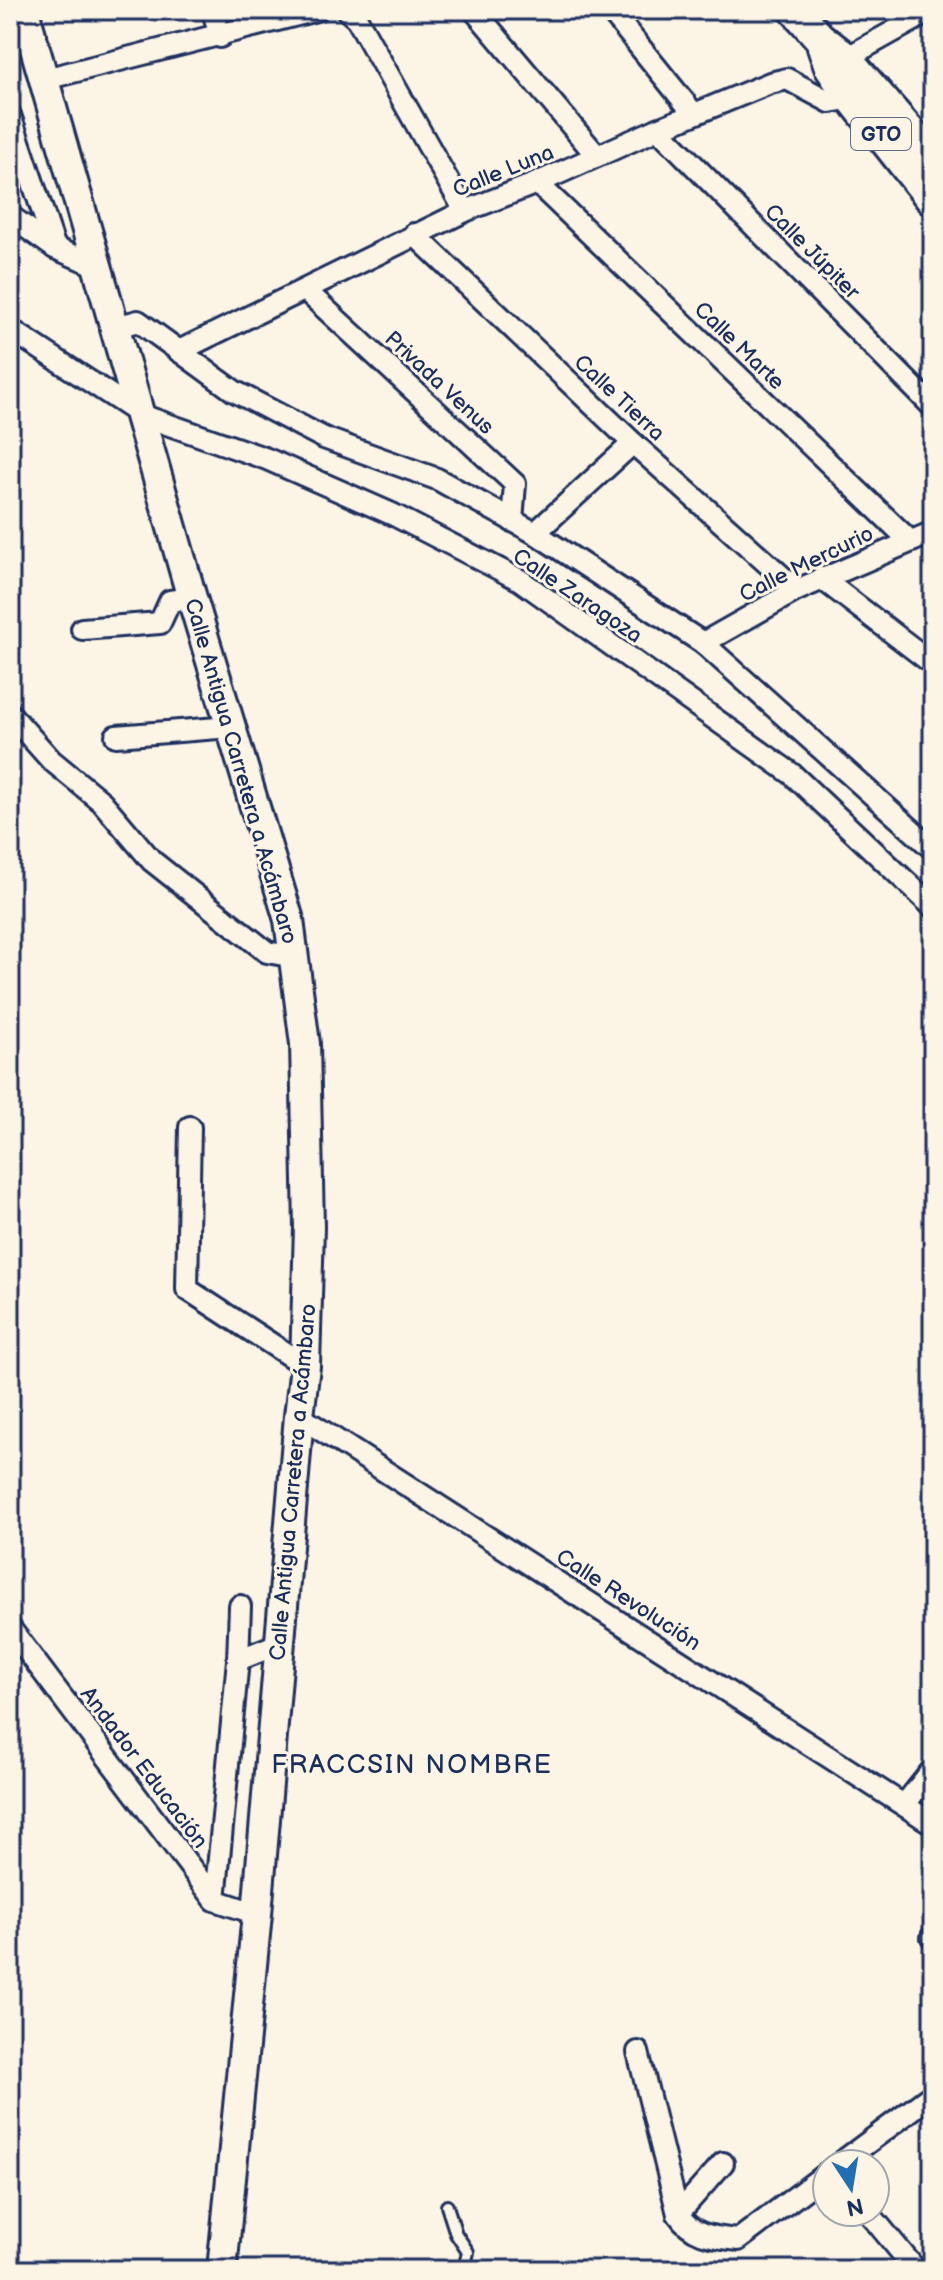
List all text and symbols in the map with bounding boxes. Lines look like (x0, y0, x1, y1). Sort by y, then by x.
road number: GTO (851, 118, 911, 150)
street label: Calle Luna (449, 139, 558, 204)
street label: Calle Júpiter (759, 199, 866, 306)
street label: Calle Marte (688, 296, 790, 396)
street label: Privada Venus (379, 326, 499, 441)
street label: Calle Tierra (568, 349, 670, 447)
street label: Calle Mercurio (735, 520, 878, 608)
street label: Calle Zaragoza (507, 543, 647, 649)
street label: Calle Antigua Carretera a Acámbaro (178, 596, 303, 947)
street label: Calle Antigua Carretera a Acámbaro (264, 1303, 323, 1662)
street label: Calle Revolución (551, 1543, 706, 1657)
street label: Andador Educación (74, 1682, 213, 1854)
district label: FRACCSIN NOMBRE (271, 1750, 553, 1781)
north arrow (811, 2148, 891, 2228)
text: N (844, 2191, 866, 2221)

